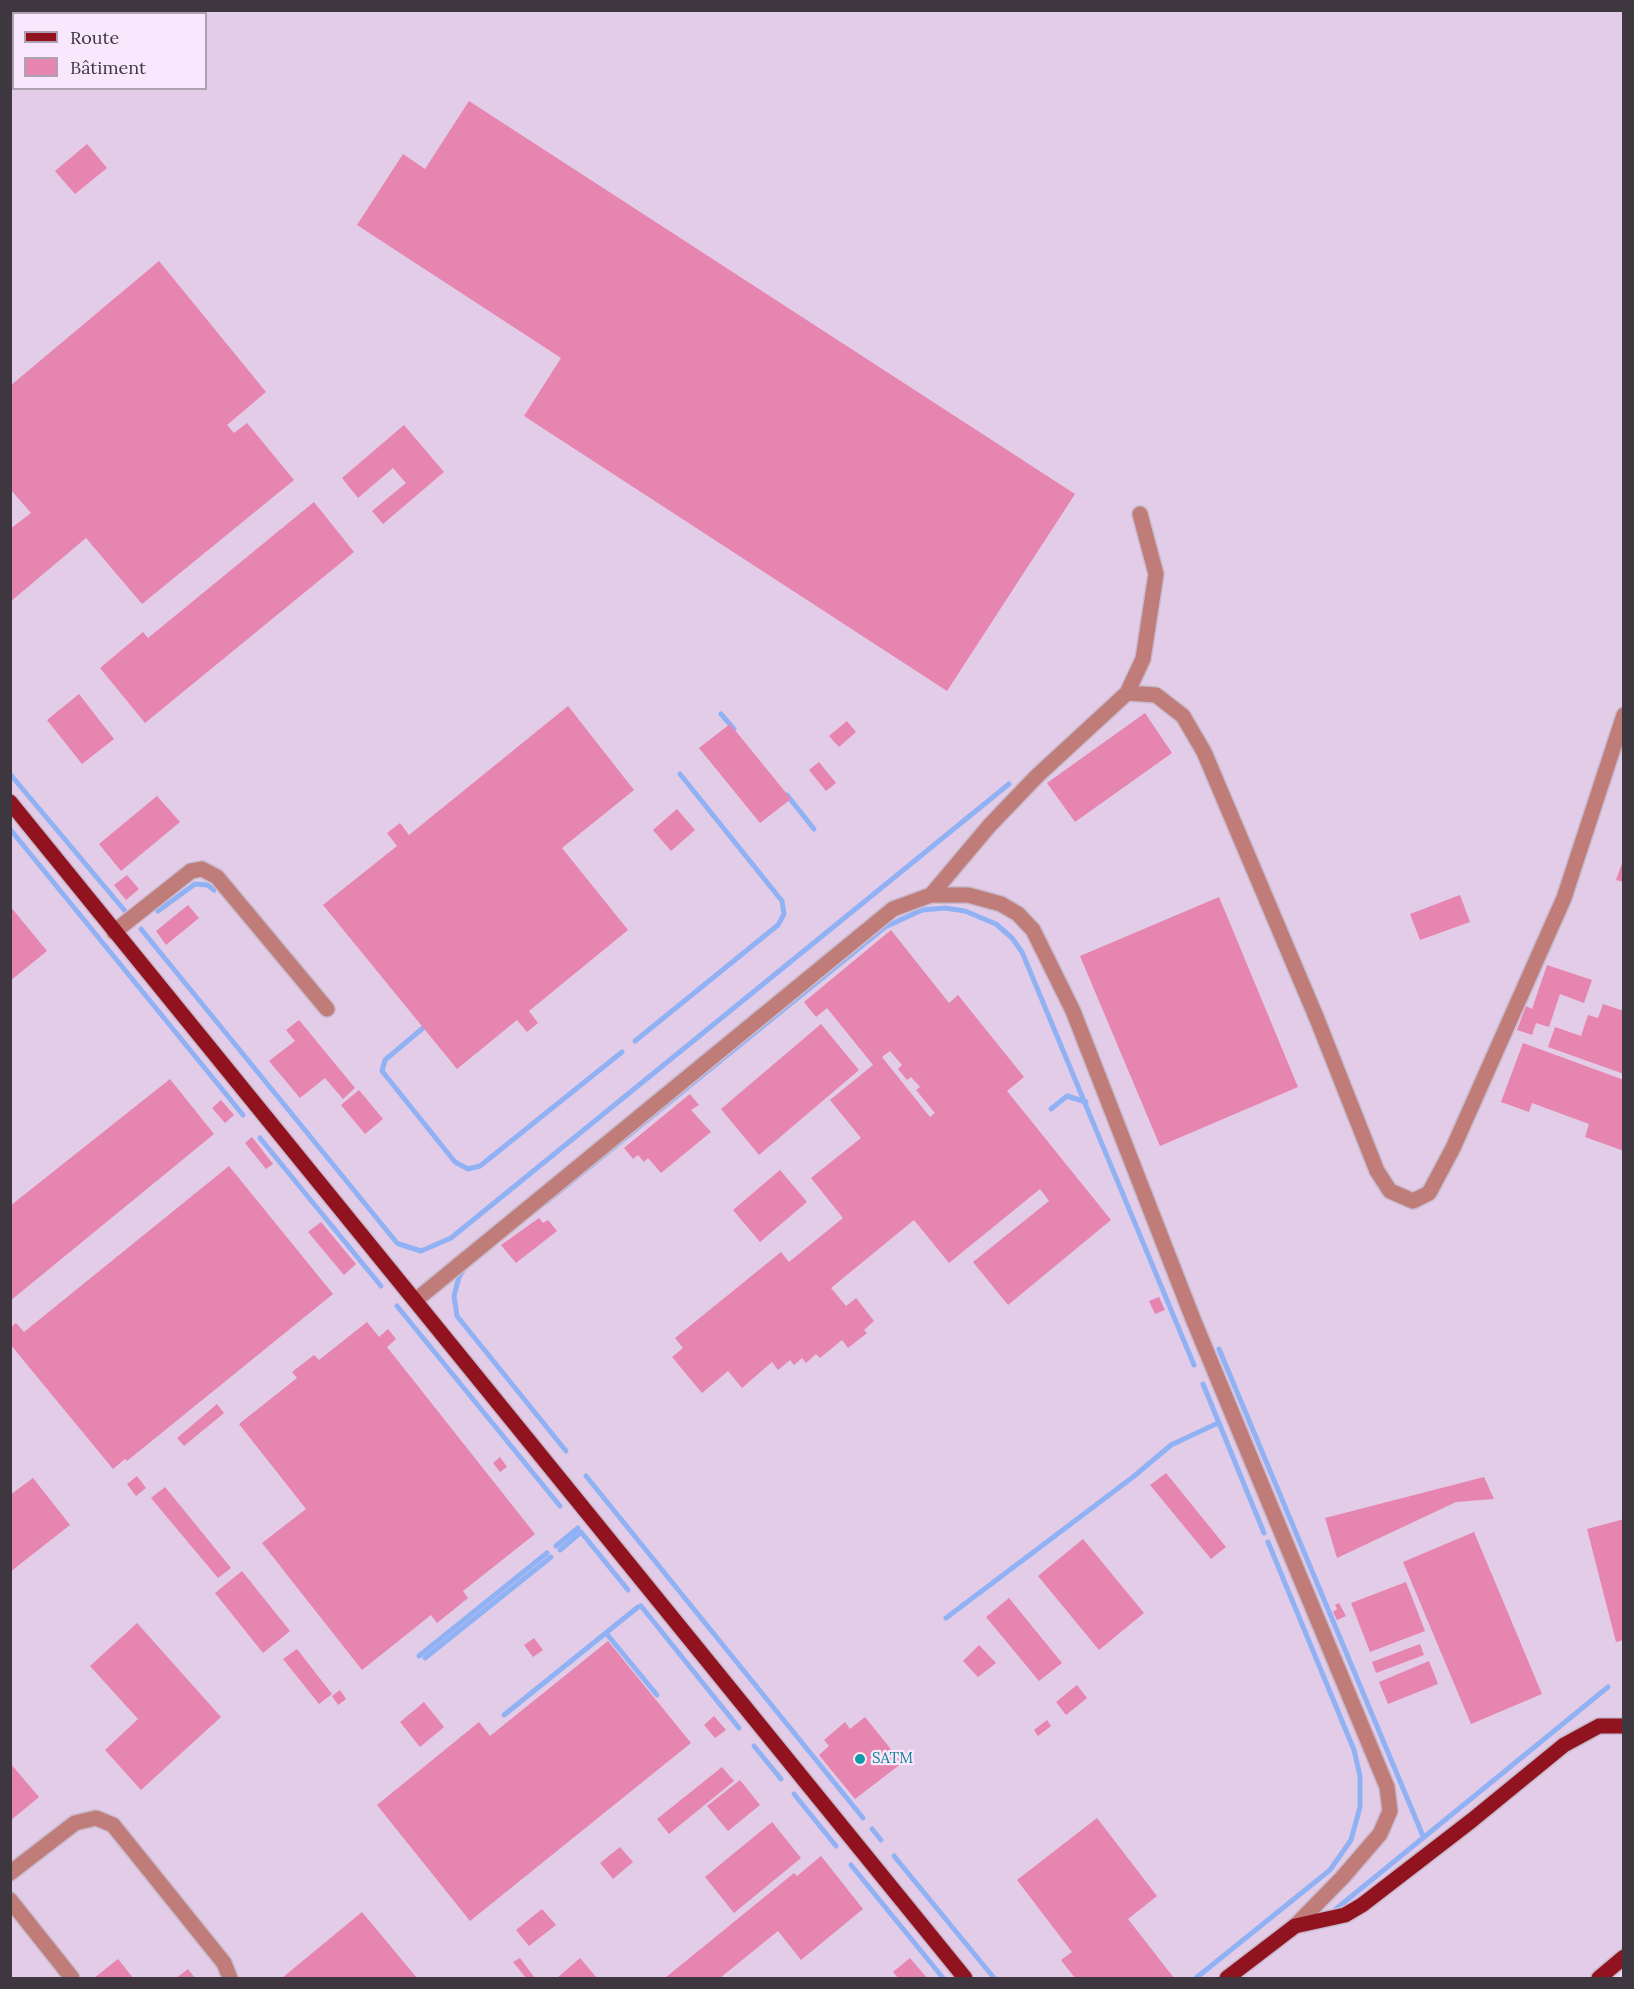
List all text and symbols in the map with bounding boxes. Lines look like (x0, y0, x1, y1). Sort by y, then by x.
legend (12, 12, 207, 90)
text: Route (70, 26, 119, 49)
text: Bâtiment (70, 56, 146, 79)
place label: SATM (872, 1750, 913, 1768)
marker: SATM (853, 1752, 867, 1766)

